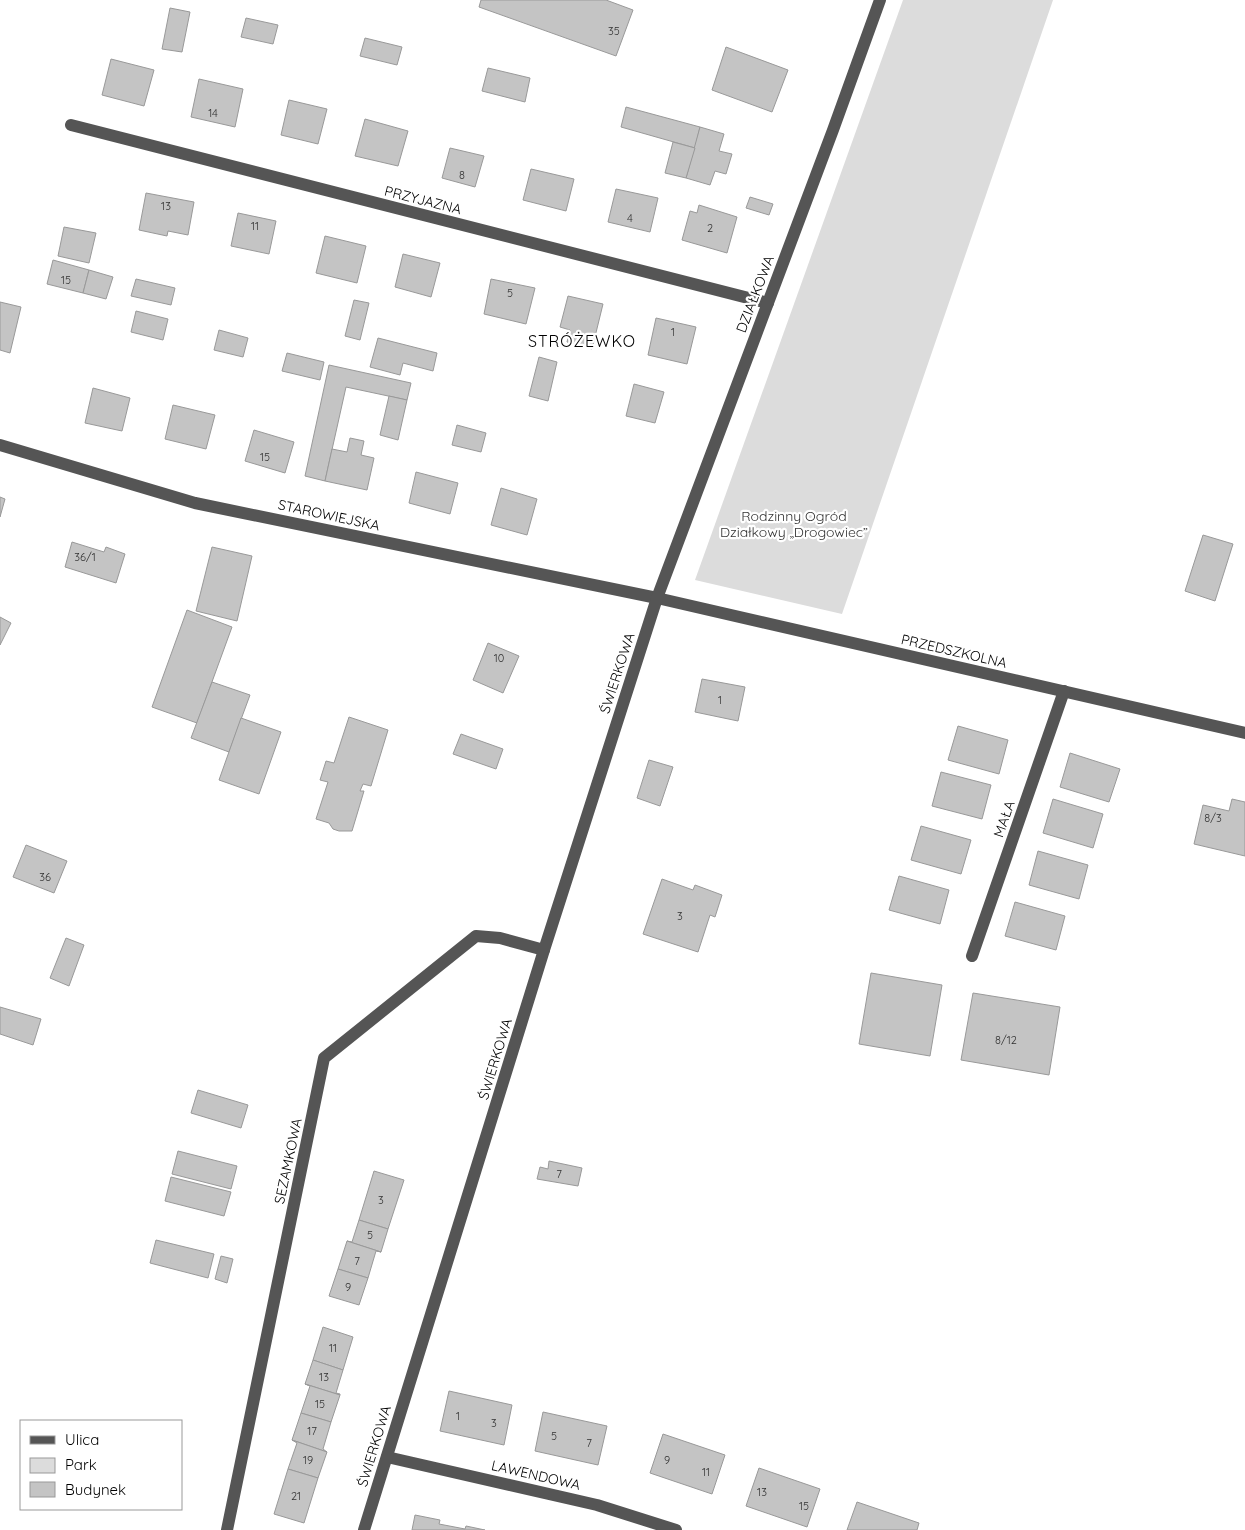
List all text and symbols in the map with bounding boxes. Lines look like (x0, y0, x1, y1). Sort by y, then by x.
house number: 35 (608, 24, 620, 38)
house number: 14 (208, 106, 218, 120)
house number: 8 (459, 168, 465, 182)
street label: PRZYJAZNA (383, 182, 463, 218)
house number: 13 (161, 199, 171, 213)
house number: 4 (627, 211, 633, 225)
house number: 11 (251, 219, 259, 233)
house number: 2 (707, 221, 713, 235)
street label: DZIAŁKOWA (732, 253, 778, 335)
house number: 15 (61, 273, 71, 287)
house number: 5 (507, 286, 513, 300)
house number: 1 (671, 325, 675, 339)
district label: STRÓŻEWKO (528, 331, 636, 351)
house number: 15 (260, 450, 270, 464)
street label: STAROWIEJSKA (276, 495, 382, 535)
park label: Rodzinny Ogród Działkowy „Drogowiec” (720, 507, 868, 541)
house number: 36/1 (74, 550, 96, 564)
street label: ŚWIERKOWA (595, 630, 639, 716)
street label: PRZEDSZKOLNA (899, 630, 1009, 672)
house number: 10 (494, 651, 504, 665)
house number: 1 (718, 693, 722, 707)
street label: MAŁA (989, 798, 1019, 840)
house number: 8/3 (1204, 811, 1222, 825)
house number: 36 (39, 870, 51, 884)
house number: 3 (677, 909, 683, 923)
street label: ŚWIERKOWA (474, 1016, 516, 1102)
house number: 8/12 (995, 1033, 1017, 1047)
street label: SEZAMKOWA (270, 1116, 306, 1206)
house number: 7 (556, 1167, 562, 1181)
house number: 3 (378, 1193, 384, 1207)
house number: 5 (367, 1228, 373, 1242)
house number: 7 (354, 1254, 360, 1268)
house number: 9 (345, 1280, 351, 1294)
house number: 11 (329, 1341, 337, 1355)
house number: 13 (319, 1370, 329, 1384)
house number: 15 (315, 1397, 325, 1411)
street label: ŚWIERKOWA (353, 1403, 395, 1489)
house number: 1 (456, 1409, 460, 1423)
house number: 3 (491, 1416, 497, 1430)
legend (20, 1420, 182, 1510)
house number: 17 (307, 1424, 317, 1438)
house number: 5 (551, 1429, 557, 1443)
text: Ulica (65, 1430, 99, 1449)
house number: 7 (586, 1436, 592, 1450)
house number: 19 (303, 1453, 313, 1467)
house number: 9 (664, 1453, 670, 1467)
text: Park (65, 1455, 97, 1474)
street label: LAWENDOWA (490, 1456, 582, 1494)
house number: 11 (702, 1465, 710, 1479)
text: Budynek (65, 1480, 126, 1499)
house number: 13 (757, 1485, 767, 1499)
house number: 21 (291, 1489, 301, 1503)
house number: 15 (799, 1499, 809, 1513)

